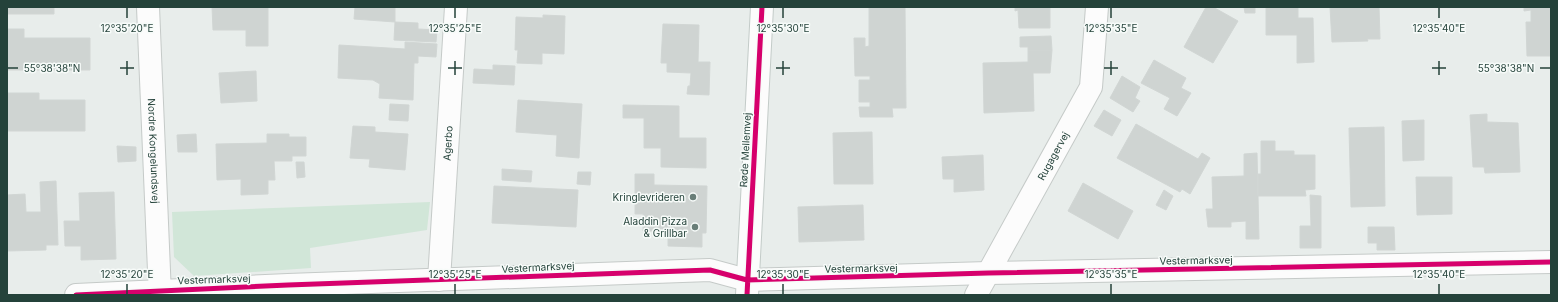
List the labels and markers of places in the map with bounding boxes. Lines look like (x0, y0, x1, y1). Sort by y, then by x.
place label: Kringlevrideren (613, 191, 685, 203)
marker: Kringlevrideren (688, 192, 698, 202)
place label: Aladdin Pizza & Grillbar (623, 215, 687, 239)
marker: Aladdin Pizza & Grillbar (690, 222, 700, 232)

